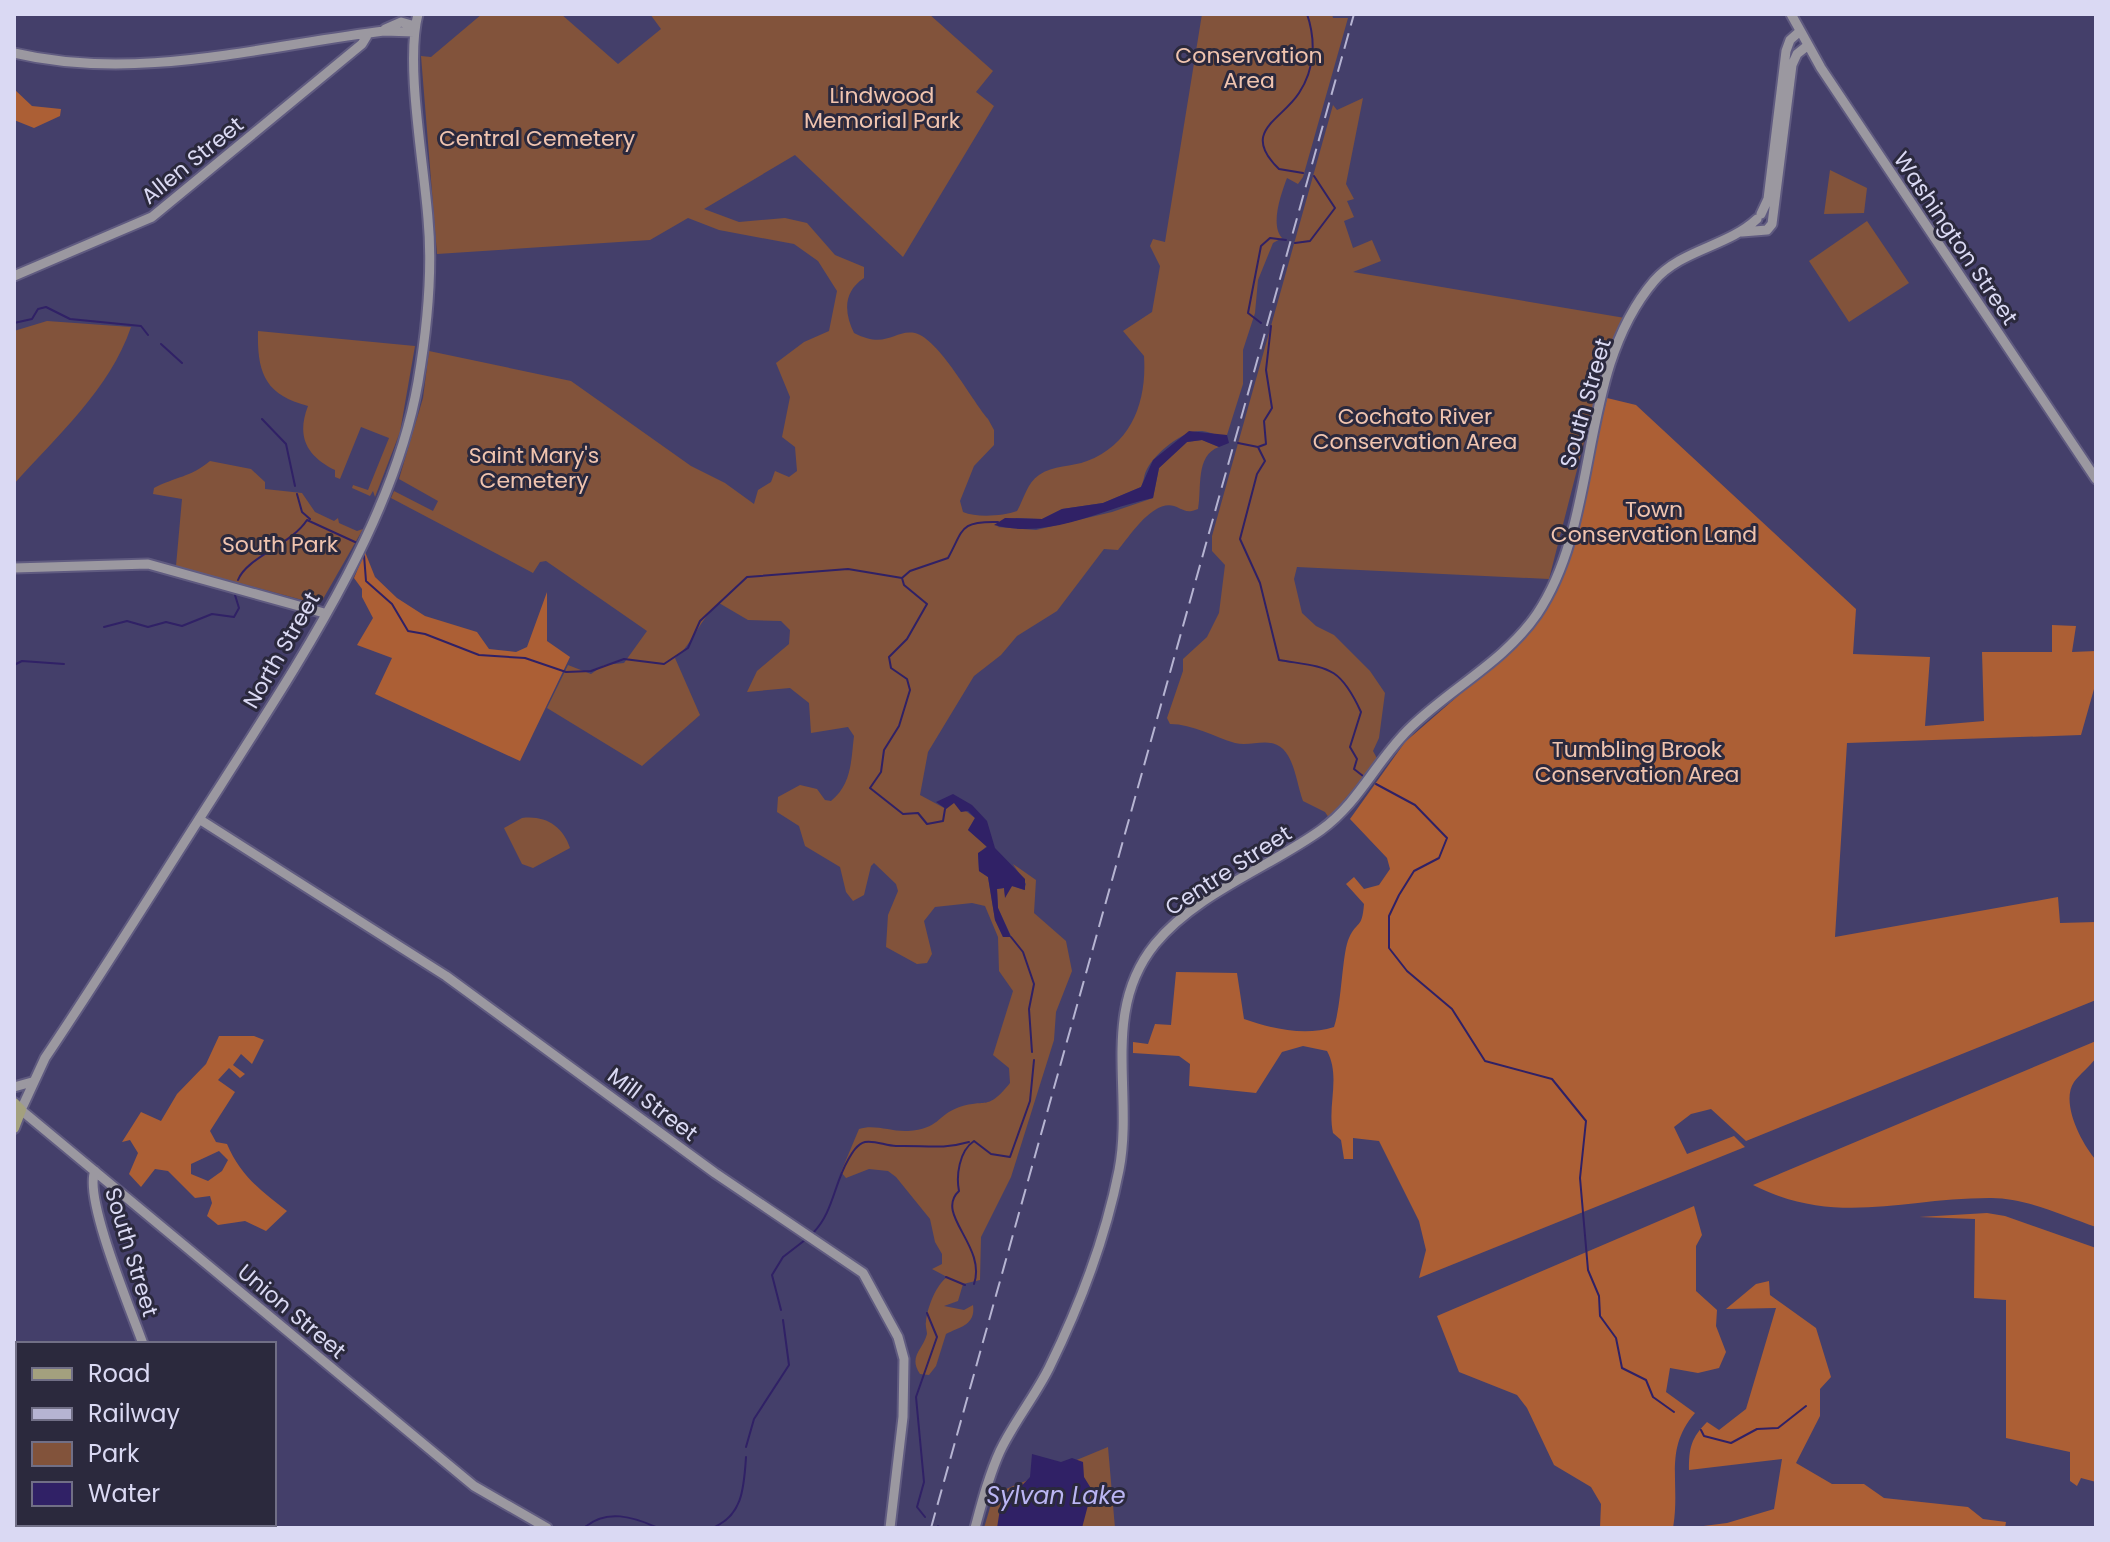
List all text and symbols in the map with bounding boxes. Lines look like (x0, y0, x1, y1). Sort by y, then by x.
park label: Conservation Area (1175, 40, 1323, 96)
park label: Lindwood Memorial Park (804, 80, 961, 136)
street label: Allen Street (135, 109, 250, 211)
park label: Central Cemetery (439, 123, 636, 154)
street label: Washington Street (1886, 146, 2025, 331)
street label: South Street (1552, 335, 1619, 472)
park label: Cochato River Conservation Area (1313, 401, 1517, 457)
park label: Saint Mary's Cemetery (469, 440, 599, 496)
park label: Town Conservation Land (1551, 494, 1757, 550)
park label: South Park (222, 529, 339, 560)
street label: North Street (235, 586, 327, 714)
park label: Tumbling Brook Conservation Area (1535, 734, 1739, 790)
street label: Centre Street (1159, 818, 1297, 923)
street label: Mill Street (601, 1060, 704, 1149)
street label: South Street (97, 1184, 166, 1320)
street label: Union Street (231, 1257, 353, 1366)
legend (16, 1342, 276, 1526)
text: Road (88, 1357, 150, 1390)
text: Railway (88, 1397, 181, 1430)
text: Park (88, 1437, 140, 1470)
text: Water (88, 1477, 160, 1510)
water label: Sylvan Lake (986, 1479, 1126, 1512)

